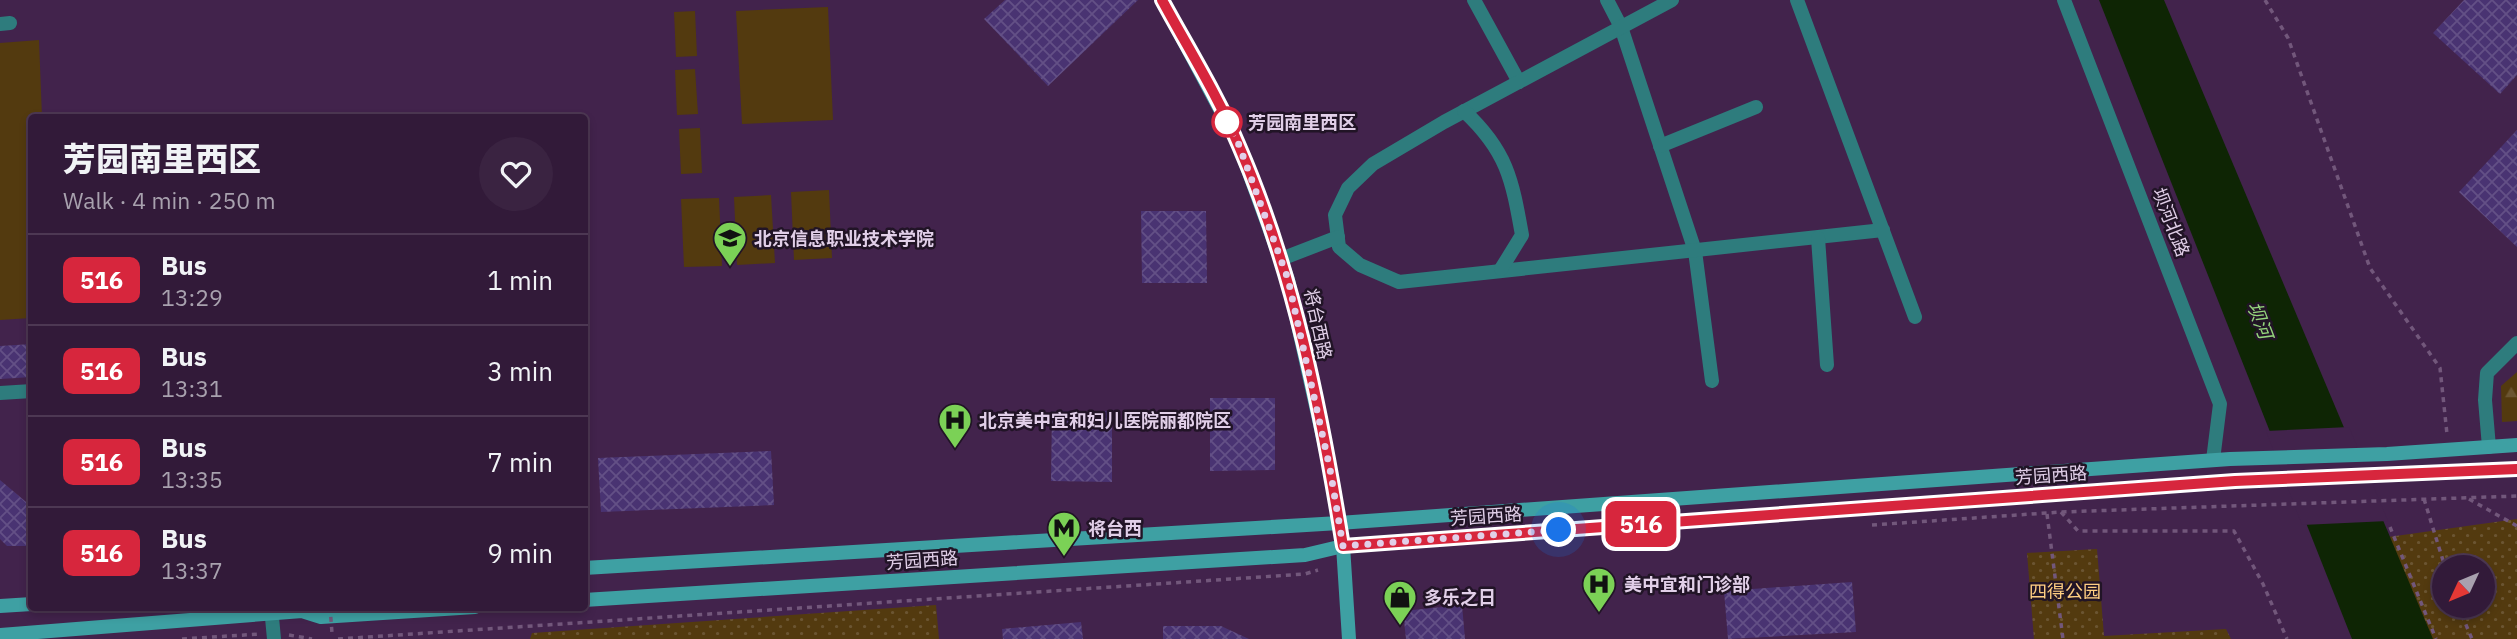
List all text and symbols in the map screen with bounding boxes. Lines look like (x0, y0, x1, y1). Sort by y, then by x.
marker: 芳园南里西区 (1212, 107, 1242, 137)
place label: 芳园南里西区 (1248, 111, 1356, 134)
text: 芳园南里西区 (63, 137, 261, 180)
button: heart (479, 137, 553, 211)
street label: 坝河北路 (2147, 184, 2195, 260)
text: Walk · 4 min · 250 m (63, 185, 276, 215)
school or university icon: 北京信息职业技术学院 (711, 219, 749, 268)
place label: 北京信息职业技术学院 (754, 227, 934, 250)
text: Bus (161, 248, 207, 282)
text: 1 min (487, 263, 553, 297)
text: 516 (80, 264, 123, 296)
text: 13:29 (161, 282, 223, 312)
street label: 将台西路 (1299, 286, 1337, 362)
water label: 坝河 (2242, 298, 2279, 346)
text: Bus (161, 339, 207, 373)
text: 3 min (487, 354, 553, 388)
text: 516 (80, 355, 123, 387)
text: 13:31 (161, 373, 223, 403)
hospital icon: 北京美中宜和妇儿医院丽都院区 (936, 401, 974, 450)
place label: 北京美中宜和妇儿医院丽都院区 (979, 409, 1231, 432)
text: Bus (161, 430, 207, 464)
text: 7 min (487, 445, 553, 479)
text: 516 (80, 446, 123, 478)
street label: 芳园西路 (2014, 461, 2088, 489)
text: 13:35 (161, 464, 223, 494)
line badge: 516 (1601, 501, 1681, 547)
street label: 芳园西路 (1449, 502, 1523, 530)
text: 516 (1619, 508, 1663, 540)
metro station icon: 将台西 (1045, 509, 1083, 558)
your location (1541, 512, 1576, 547)
place label: 将台西 (1088, 517, 1142, 540)
text: Bus (161, 521, 207, 555)
text: 9 min (487, 536, 553, 570)
text: 516 (80, 537, 123, 569)
street label: 芳园西路 (885, 546, 959, 574)
text: 13:37 (161, 555, 223, 585)
north arrow (2432, 555, 2496, 618)
map controls (2432, 555, 2495, 618)
hospital icon: 美中宜和门诊部 (1580, 565, 1618, 614)
place label: 美中宜和门诊部 (1624, 573, 1750, 596)
shop icon: 多乐之日 (1381, 578, 1419, 627)
park label: 四得公园 (2029, 580, 2101, 603)
place label: 多乐之日 (1424, 586, 1496, 609)

